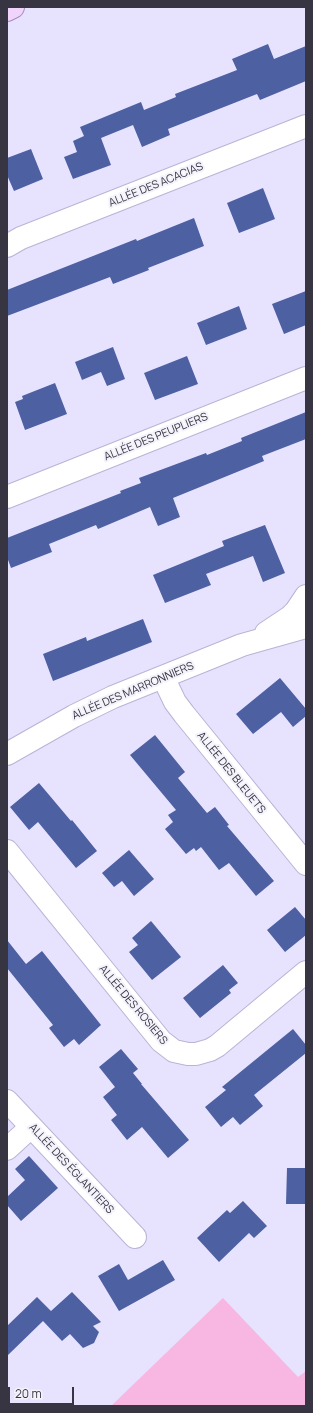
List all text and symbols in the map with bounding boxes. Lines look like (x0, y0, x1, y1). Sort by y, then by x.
street label: ALLÉE DES ACACIAS (107, 160, 205, 210)
street label: ALLÉE DES PEUPLIERS (102, 410, 210, 464)
street label: ALLÉE DES MARRONNIERS (70, 659, 196, 723)
street label: ALLÉE DES BLEUETS (194, 730, 268, 816)
street label: ALLÉE DES ROSIERS (96, 963, 170, 1047)
street label: ALLÉE DES ÉGLANTIERS (26, 1121, 116, 1217)
scale bar (10, 1379, 76, 1405)
text: 20 m (15, 1385, 42, 1402)

